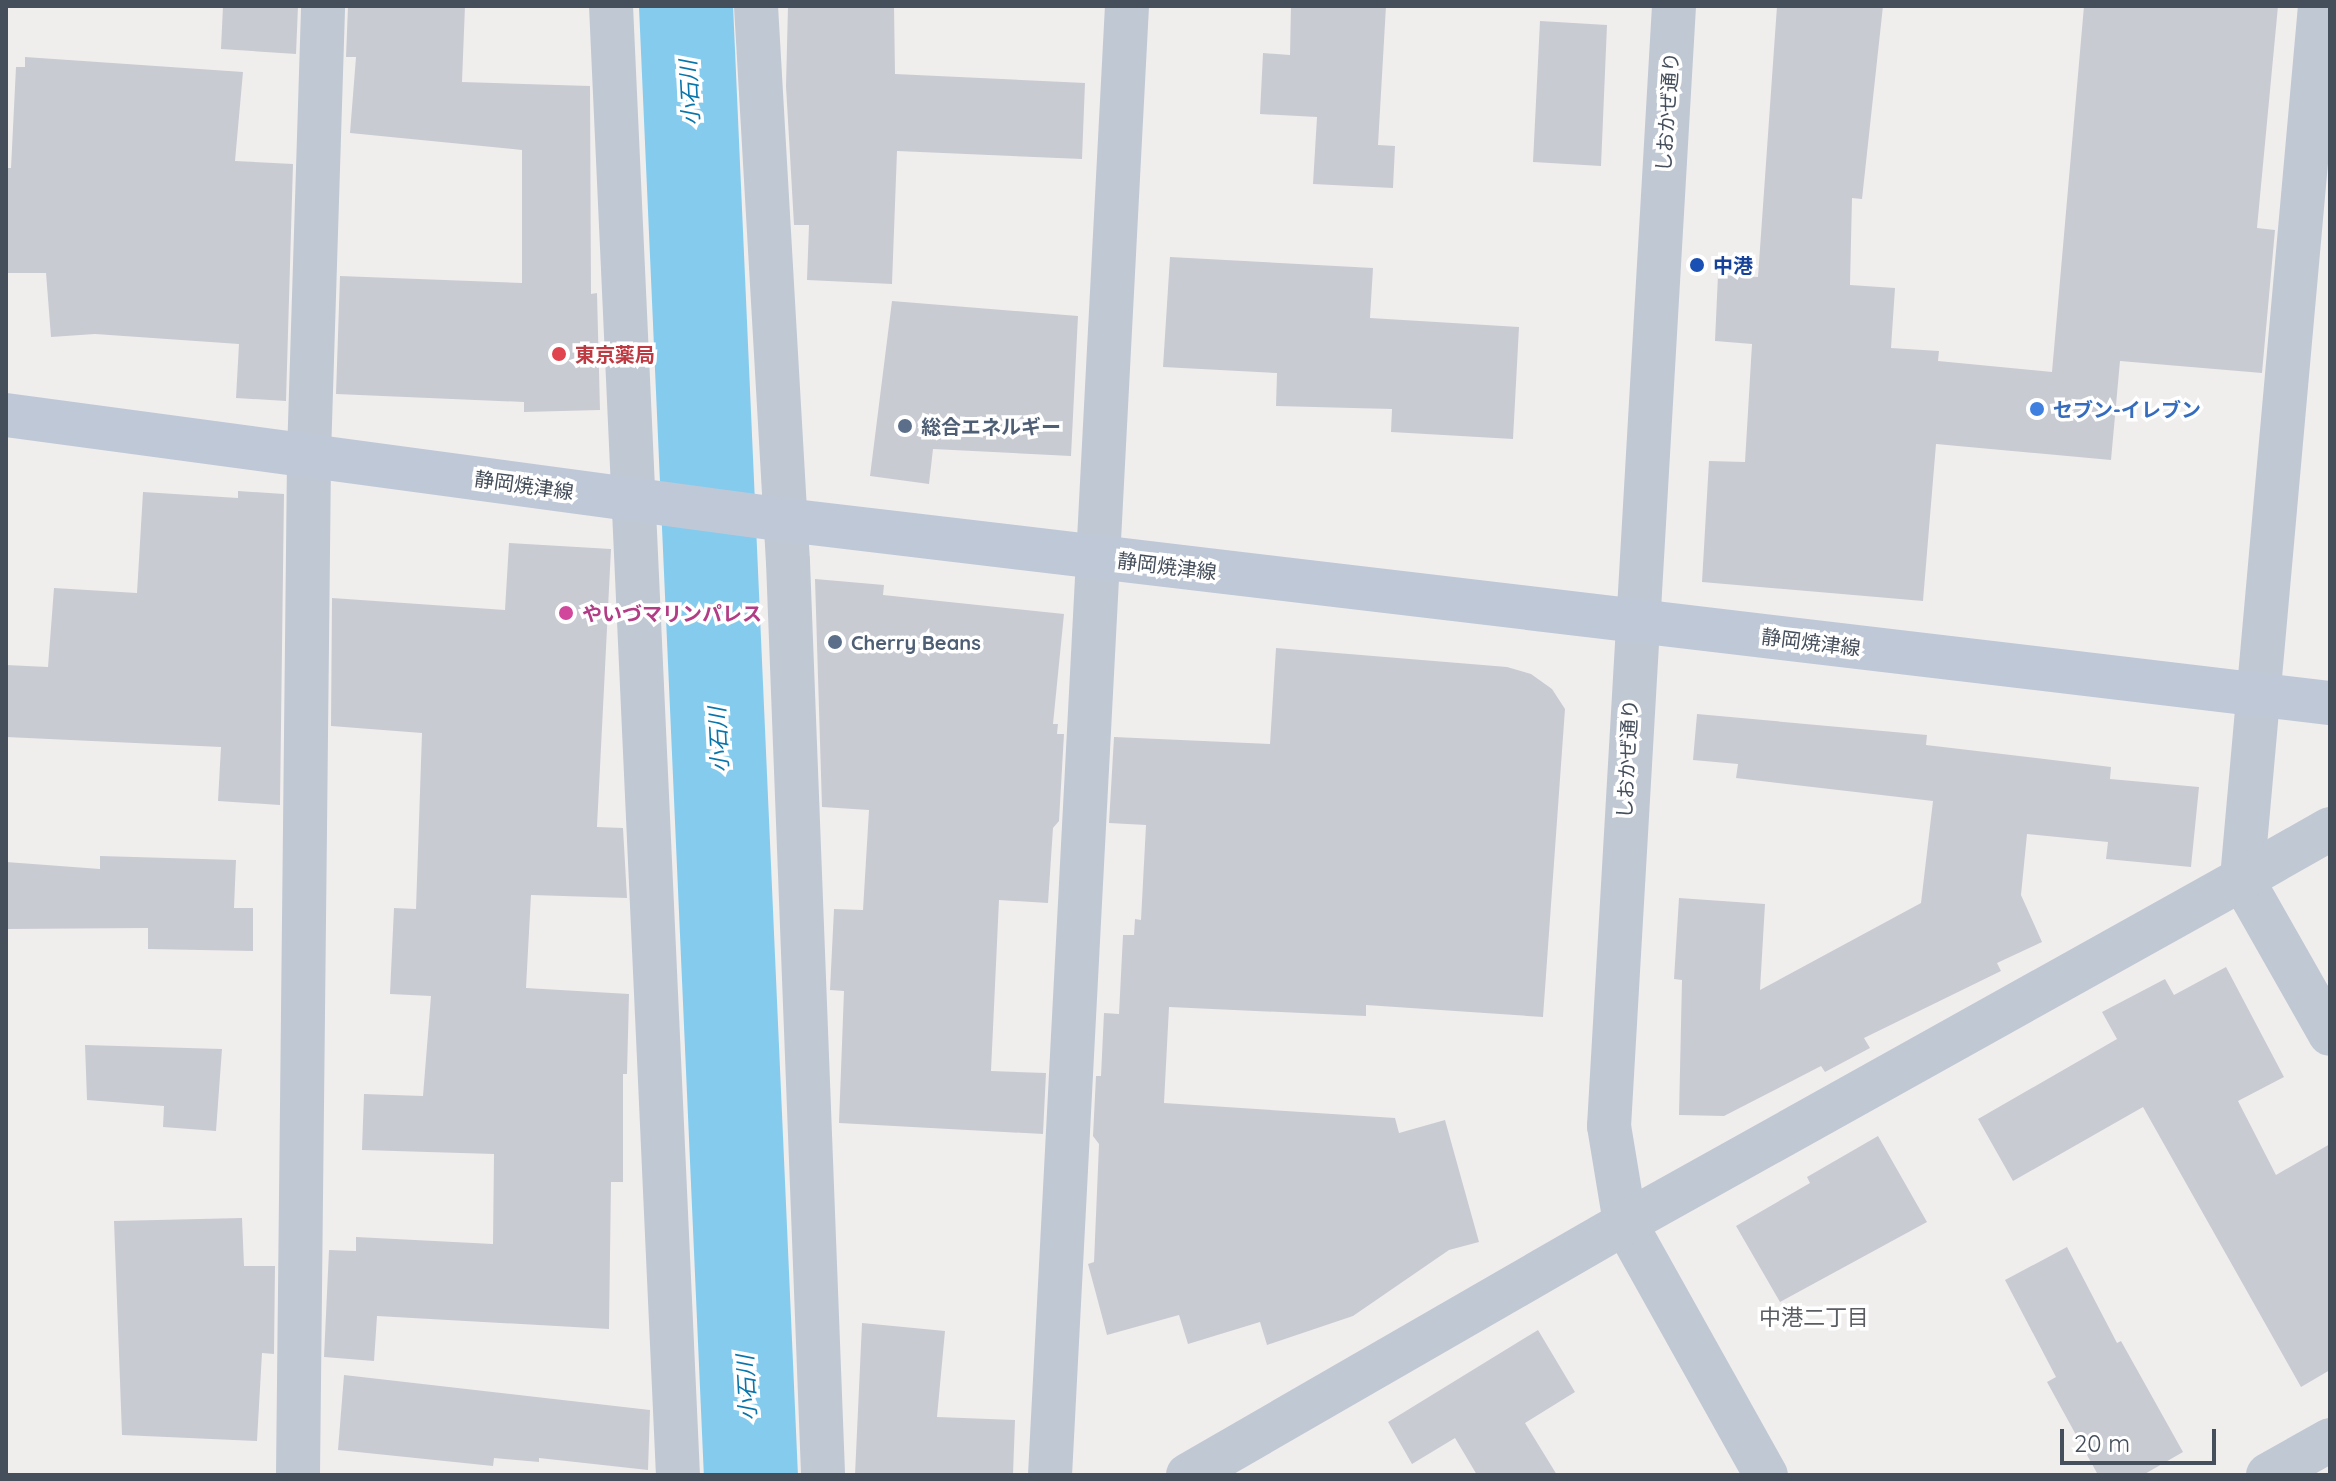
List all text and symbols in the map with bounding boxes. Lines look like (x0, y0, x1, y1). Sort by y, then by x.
street label: しおかぜ通り (1651, 51, 1683, 173)
water label: 小石川 (675, 59, 705, 127)
place label: 中港 (1713, 253, 1753, 277)
marker: 中港 (1688, 256, 1706, 274)
place label: 東京薬局 (575, 342, 655, 366)
marker: 東京薬局 (550, 345, 568, 363)
place label: セブン-イレブン (2053, 397, 2201, 421)
marker: セブン-イレブン (2028, 400, 2046, 418)
place label: 総合エネルギー (921, 414, 1061, 438)
marker: 総合エネルギー (896, 417, 914, 435)
street label: 静岡焼津線 (473, 466, 575, 504)
street label: 静岡焼津線 (1116, 548, 1218, 584)
place label: やいづマリンパレス (582, 601, 762, 625)
marker: やいづマリンパレス (557, 604, 575, 622)
street label: 静岡焼津線 (1760, 624, 1862, 660)
place label: Cherry Beans (851, 630, 981, 654)
marker: Cherry Beans (826, 633, 844, 651)
street label: しおかぜ通り (1612, 698, 1642, 820)
water label: 小石川 (704, 706, 734, 774)
district label: 中港二丁目 (1759, 1305, 1869, 1331)
water label: 小石川 (732, 1354, 762, 1422)
scale bar (2064, 1413, 2220, 1463)
text: 20 m (2074, 1428, 2130, 1458)

